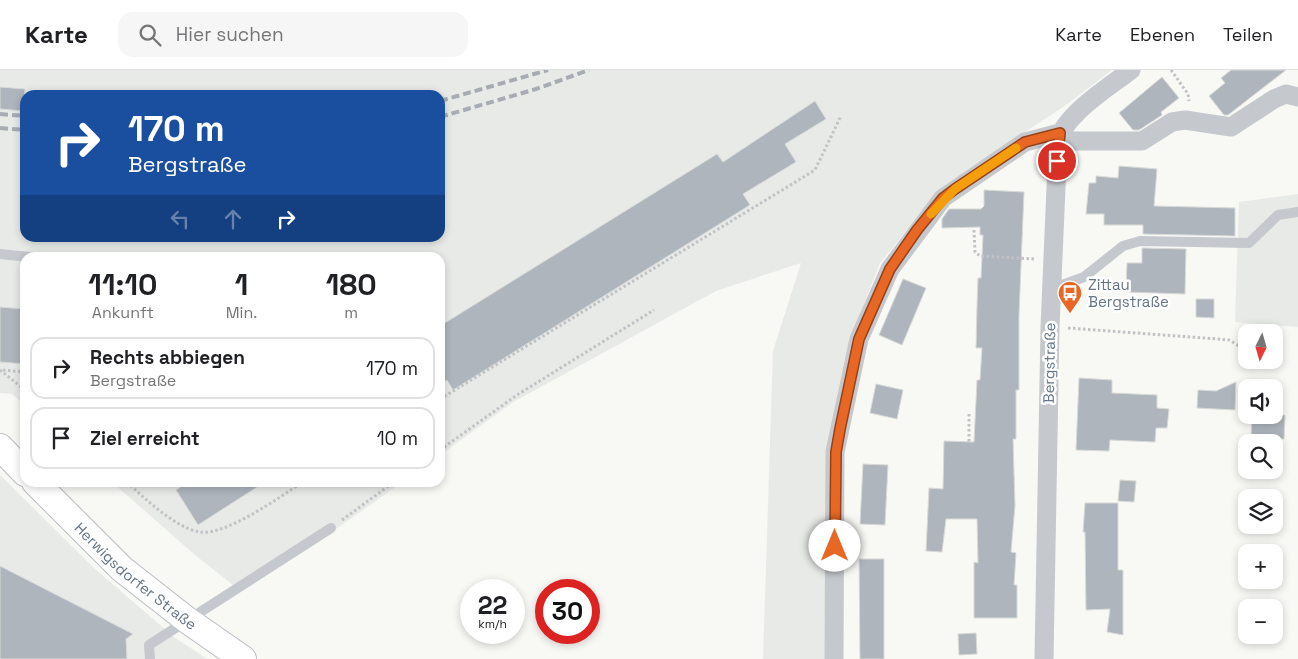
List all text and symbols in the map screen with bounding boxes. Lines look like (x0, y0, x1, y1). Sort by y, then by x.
search box (118, 12, 468, 57)
text: Karte (25, 19, 88, 50)
icon: search (136, 21, 164, 49)
text: Hier suchen (176, 22, 284, 47)
text: Karte (1055, 23, 1102, 46)
text: Ebenen (1130, 23, 1195, 46)
text: Teilen (1223, 23, 1273, 46)
text: 170 m (128, 107, 225, 151)
icon: right (45, 110, 110, 175)
pin (1036, 140, 1078, 182)
icon: arrive (1043, 147, 1071, 175)
text: Bergstraße (128, 150, 246, 178)
icon: left (166, 205, 194, 233)
icon: ahead (219, 205, 247, 233)
icon: right (272, 205, 300, 233)
text: 11:10 (88, 265, 157, 304)
text: 1 (235, 265, 248, 304)
text: 180 (326, 265, 377, 304)
place label: Zittau Bergstraße (1088, 275, 1169, 311)
bus stop icon: Zittau Bergstraße (1057, 280, 1083, 314)
text: Ankunft (92, 302, 154, 323)
text: Min. (226, 302, 257, 323)
text: m (344, 302, 358, 323)
street label: Bergstraße (1039, 322, 1059, 404)
north arrow (1238, 324, 1282, 369)
map controls (1238, 324, 1283, 644)
text: Rechts abbiegen (90, 345, 245, 370)
icon: right (47, 354, 75, 382)
text: 170 m (366, 356, 418, 381)
text: Bergstraße (90, 370, 176, 391)
button: sound (1238, 379, 1283, 424)
icon: arrive (47, 424, 75, 452)
text: Ziel erreicht (90, 426, 200, 451)
text: 10 m (377, 426, 418, 451)
button: search (1238, 434, 1283, 479)
button: layers (1238, 489, 1283, 534)
street label: Herwigsdorfer Straße (71, 518, 201, 634)
position arrow (808, 519, 860, 571)
button: + (1238, 544, 1283, 589)
speed limit sign: 30 (535, 579, 600, 644)
text: 22 (478, 589, 507, 621)
button: − (1238, 599, 1283, 644)
text: km/h (478, 616, 507, 632)

